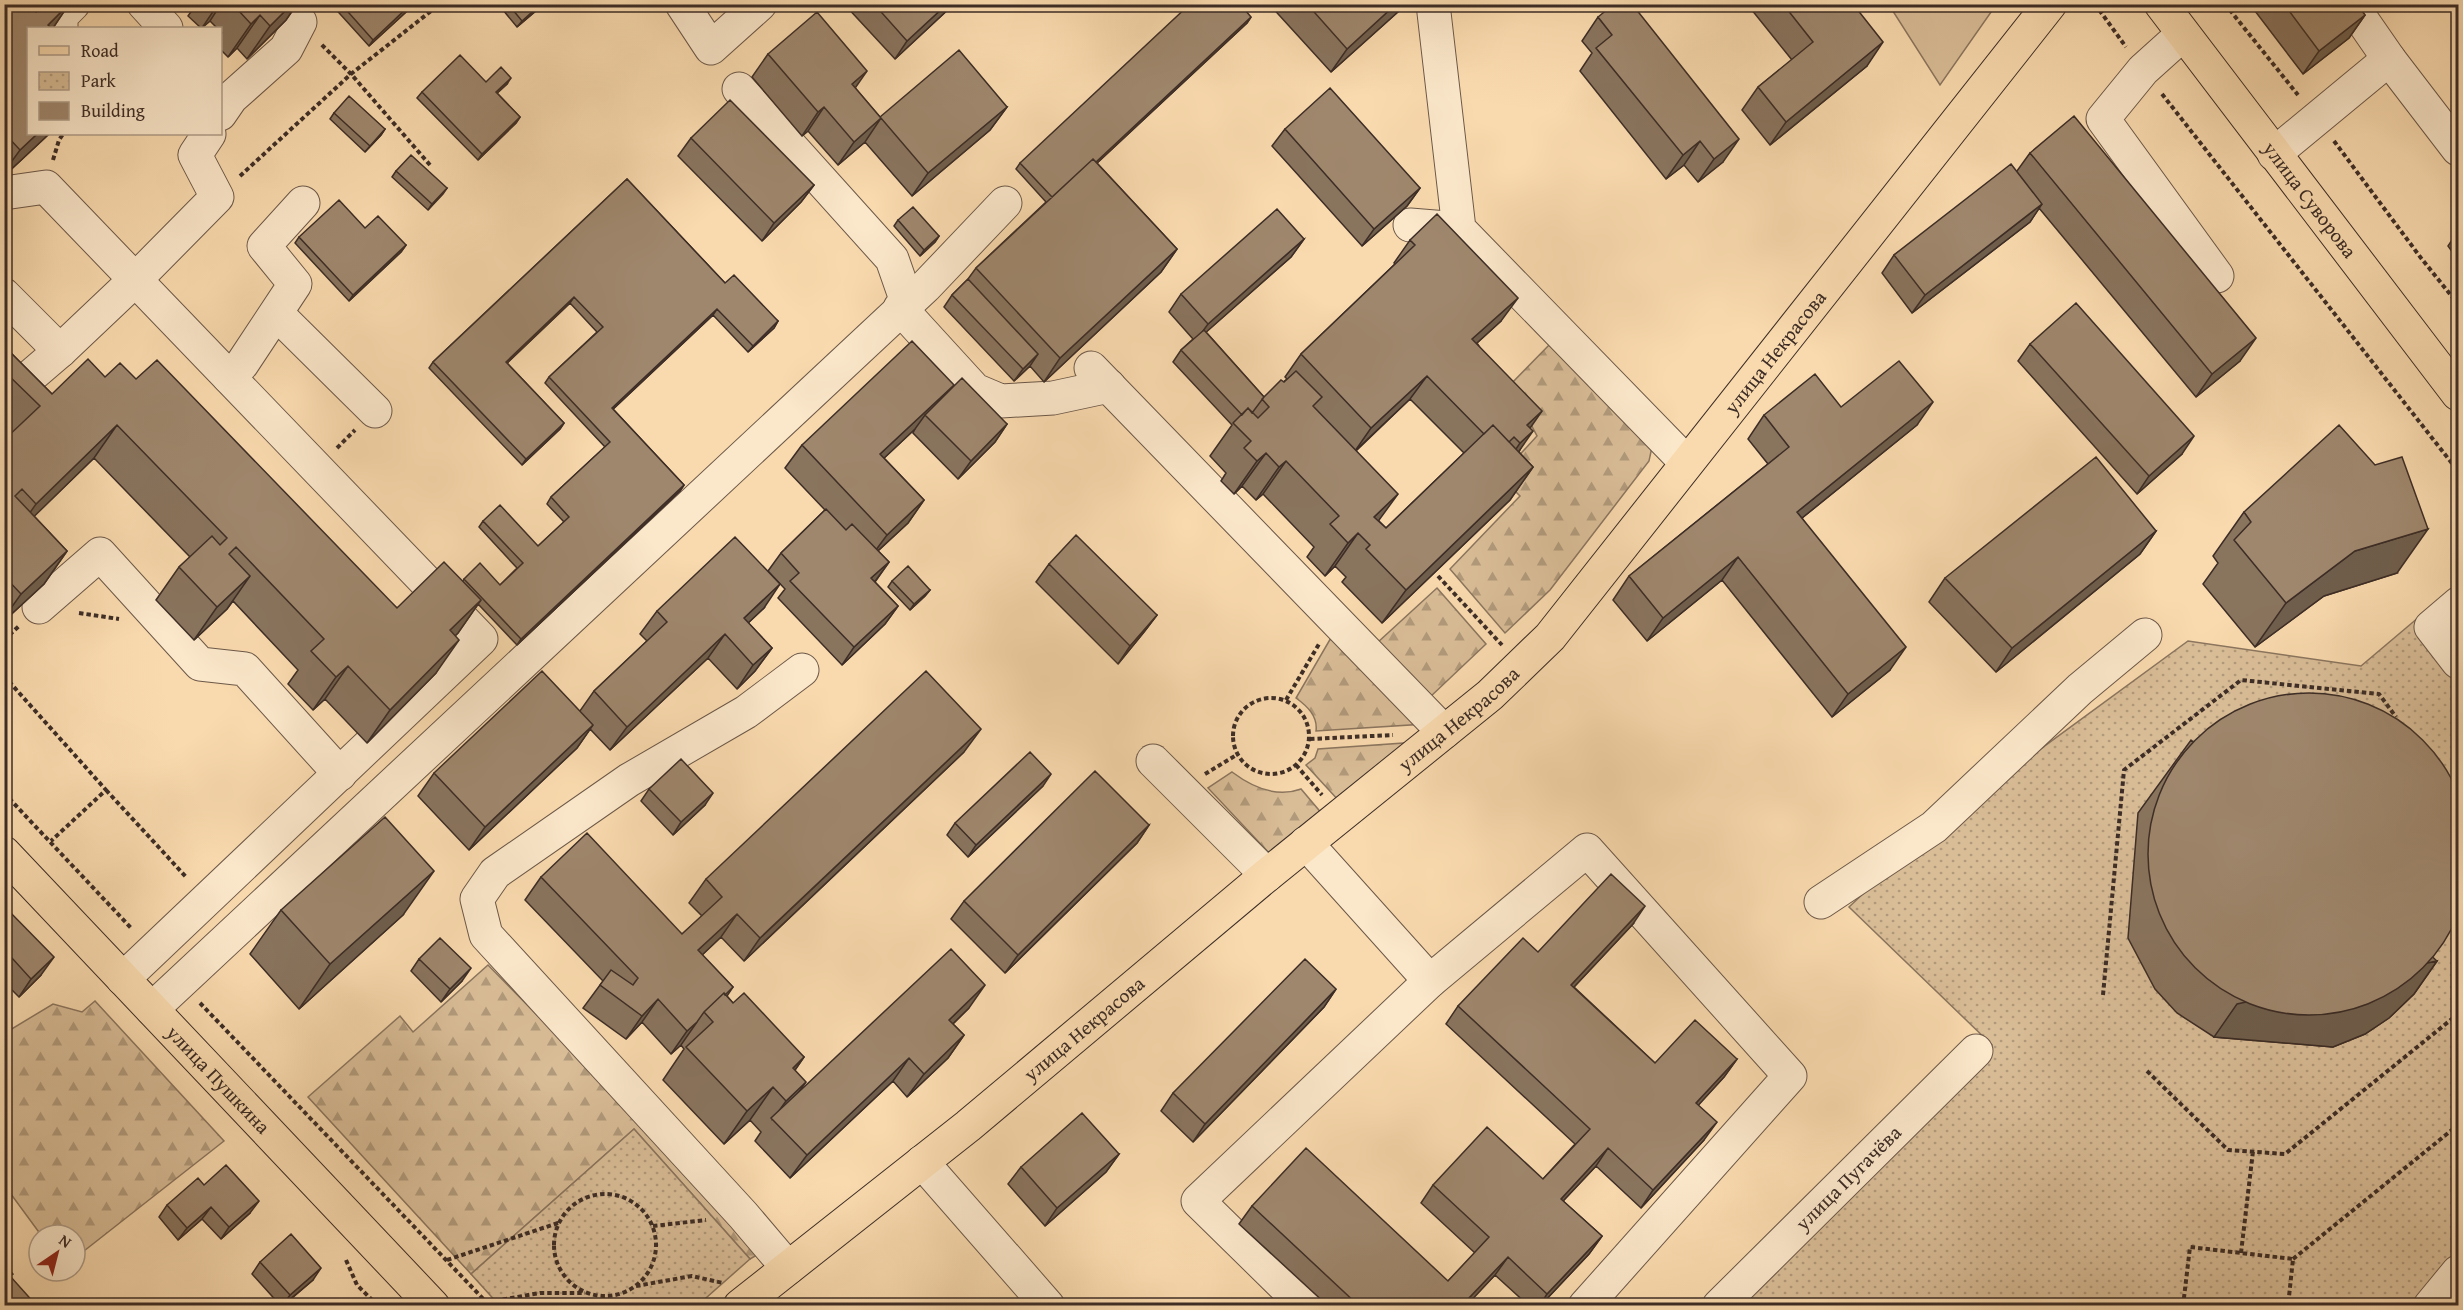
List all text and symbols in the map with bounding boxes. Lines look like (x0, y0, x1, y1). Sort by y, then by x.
legend (27, 27, 222, 135)
text: Road (81, 37, 119, 64)
text: Park (81, 67, 117, 94)
text: Building (81, 97, 145, 124)
street label: улица Суворова (2256, 134, 2365, 264)
street label: улица Некрасова (1716, 283, 1833, 421)
street label: улица Некрасова (1391, 659, 1526, 779)
street label: улица Некрасова (1016, 968, 1151, 1088)
street label: улица Пушкина (159, 1018, 278, 1140)
street label: улица Пугачёва (1788, 1118, 1908, 1237)
north arrow (27, 1223, 87, 1283)
text: N (54, 1228, 77, 1254)

